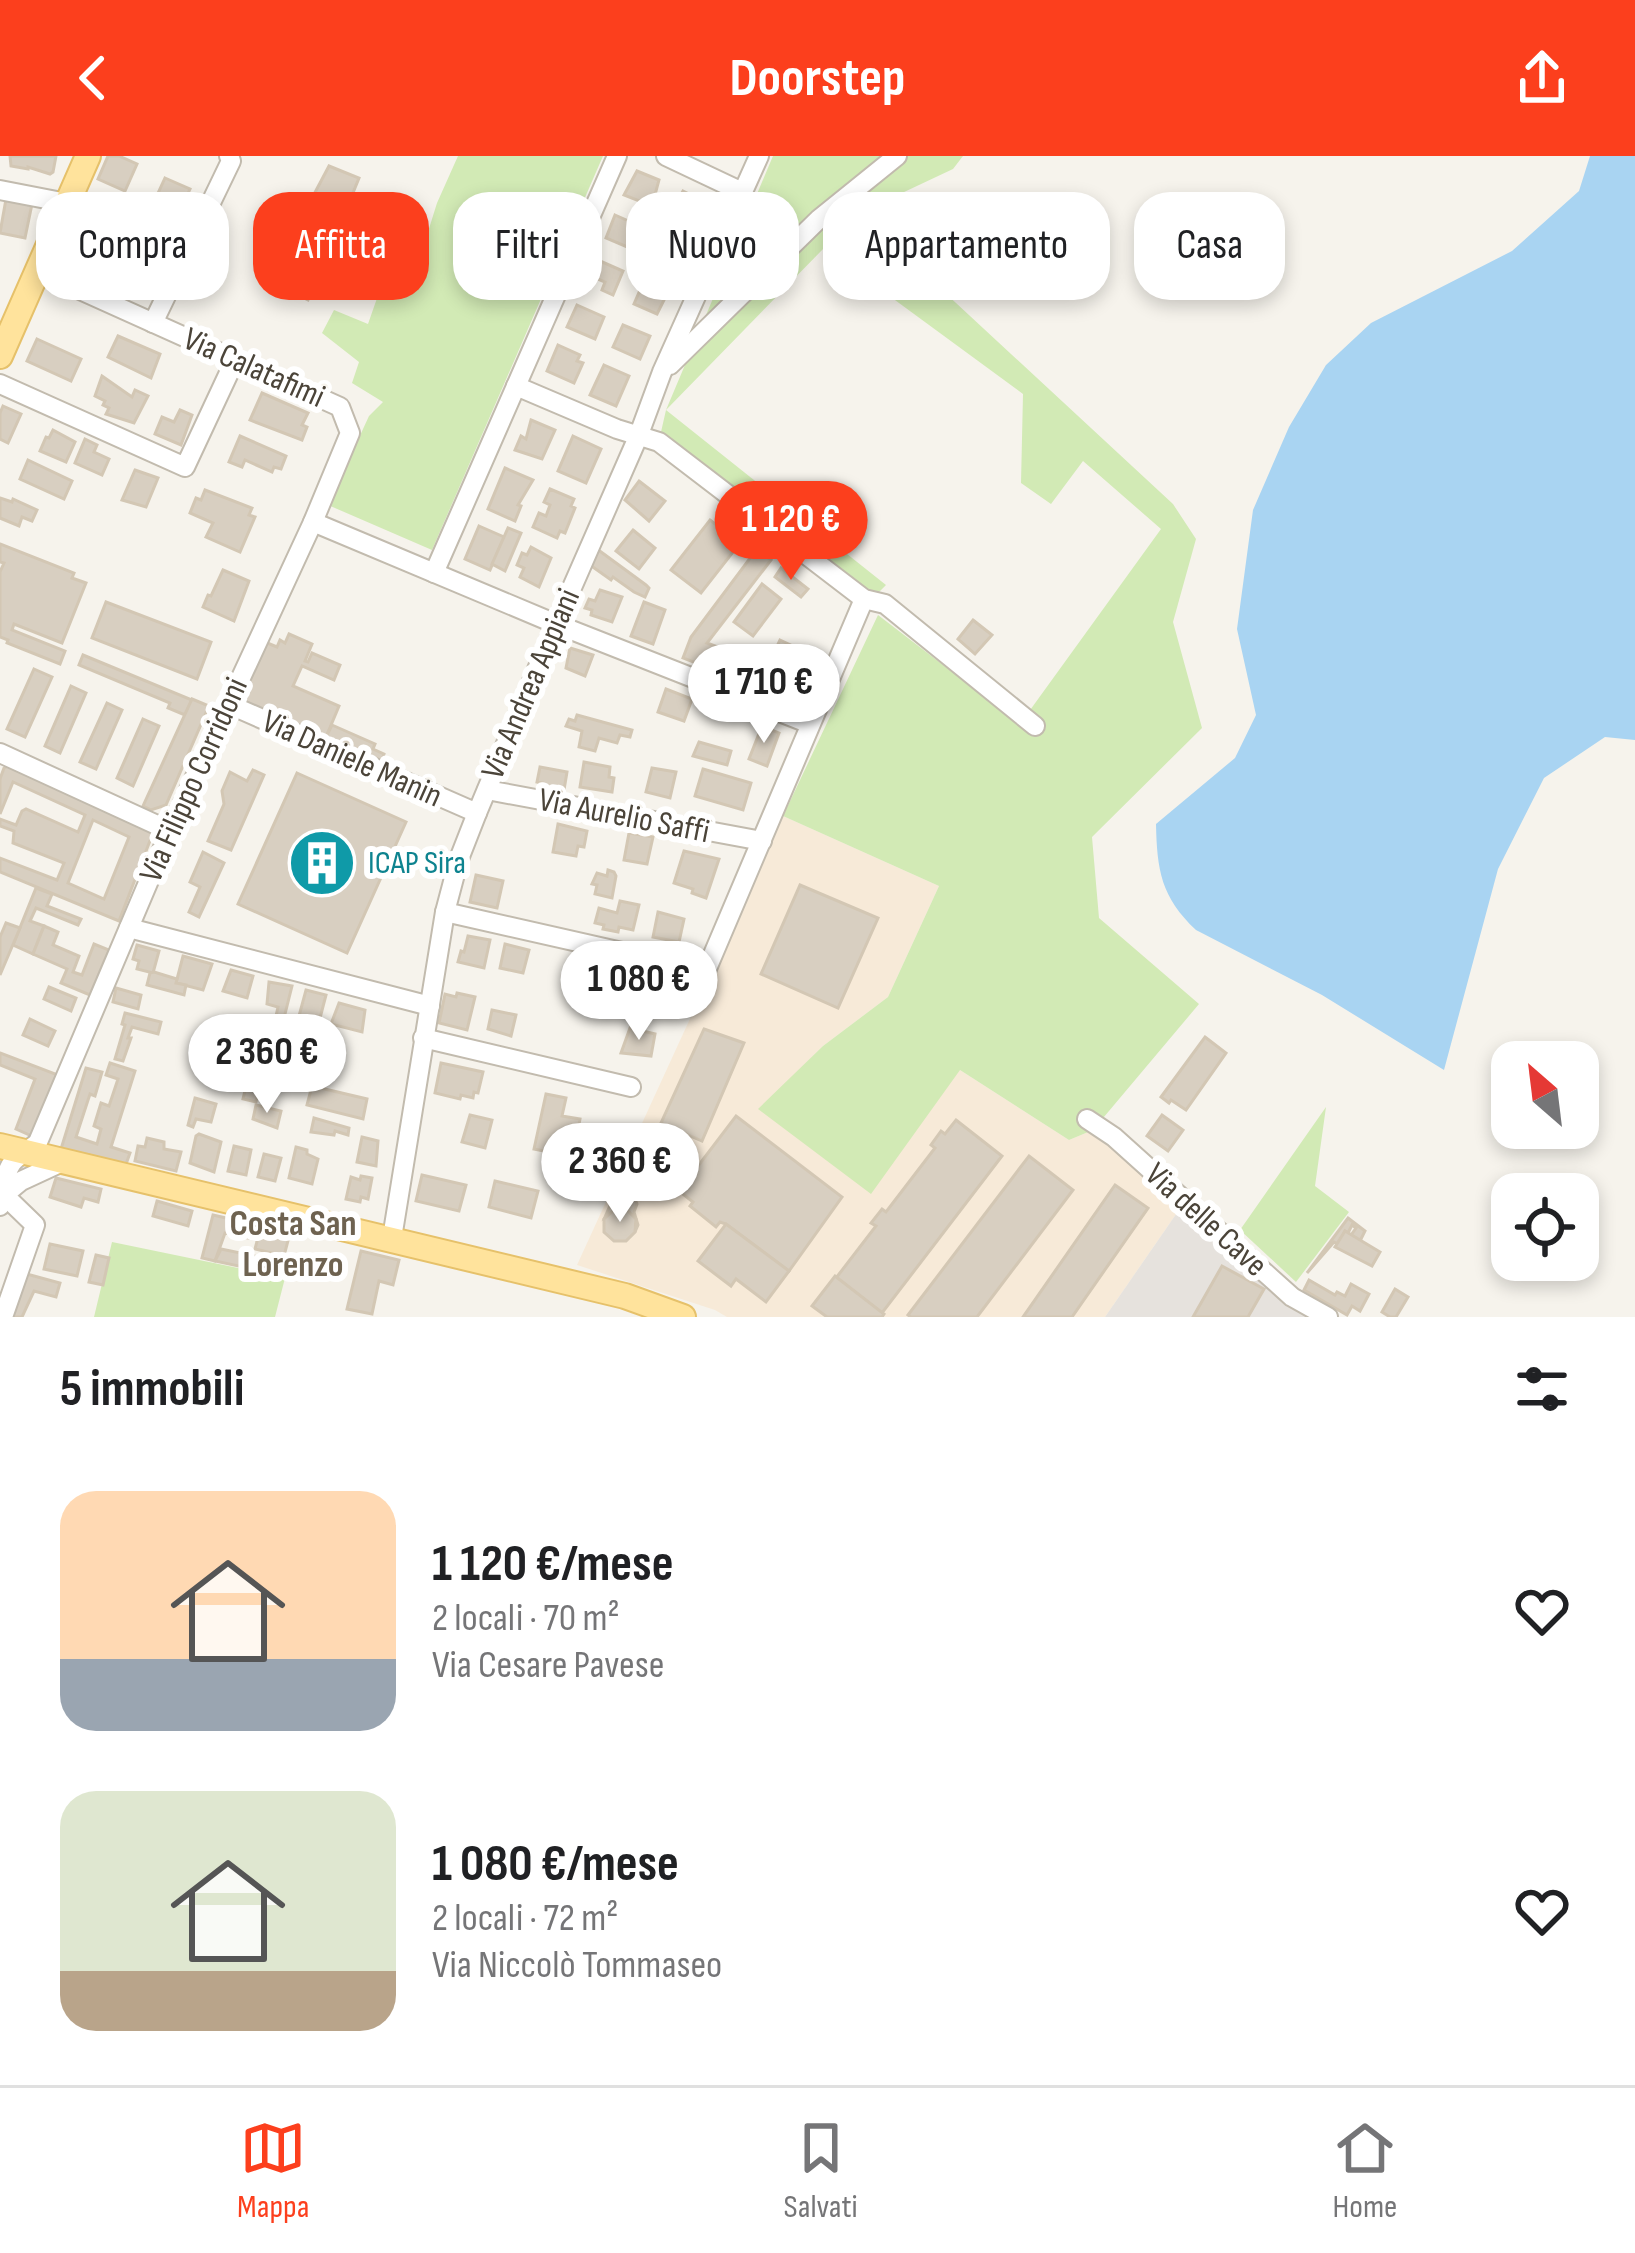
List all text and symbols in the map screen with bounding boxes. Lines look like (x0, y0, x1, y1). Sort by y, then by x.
icon: back (60, 45, 126, 111)
icon: share (1509, 45, 1575, 111)
text: Doorstep (730, 46, 906, 111)
chip: Compra (36, 192, 229, 300)
chip: Affitta (253, 192, 429, 300)
chip: Filtri (453, 192, 602, 300)
chip: Nuovo (626, 192, 799, 300)
chip: Appartamento (823, 192, 1110, 300)
chip: Casa (1134, 192, 1285, 300)
street label: Via Calatafimi (177, 319, 331, 417)
pin: 1 120 € (680, 481, 902, 583)
text: 1 120 € (742, 496, 840, 543)
street label: Via Andrea Appiani (473, 583, 589, 785)
pin: 1 710 € (653, 644, 875, 746)
text: 1 710 € (715, 659, 813, 706)
street label: Via Filippo Corridoni (131, 672, 257, 888)
street label: Via Daniele Manin (256, 702, 448, 816)
street label: Via Aurelio Saffi (535, 780, 713, 852)
building icon: ICAP Sira (287, 828, 357, 898)
place label: ICAP Sira (368, 843, 466, 883)
pin: 1 080 € (528, 941, 750, 1043)
text: 1 080 € (588, 956, 690, 1003)
pin: 2 360 € (156, 1014, 378, 1116)
text: 2 360 € (215, 1029, 319, 1076)
north arrow (1491, 1041, 1599, 1149)
map controls (1491, 1041, 1599, 1281)
pin: 2 360 € (509, 1123, 731, 1225)
text: 2 360 € (568, 1138, 672, 1185)
street label: Via delle Cave (1137, 1155, 1275, 1285)
button: locate (1491, 1173, 1599, 1281)
district label: Costa San Lorenzo (230, 1203, 356, 1287)
icon: filters (1509, 1356, 1575, 1422)
text: 5 immobili (60, 1359, 244, 1420)
text: 1 120 €/mese (432, 1534, 673, 1595)
icon: home (156, 1539, 300, 1683)
icon: heart (1509, 1578, 1575, 1644)
text: 2 locali · 70 m² (432, 1595, 620, 1642)
text: Via Cesare Pavese (432, 1642, 664, 1689)
text: 1 080 €/mese (432, 1834, 679, 1895)
icon: home (156, 1839, 300, 1983)
icon: heart (1509, 1878, 1575, 1944)
text: 2 locali · 72 m² (432, 1895, 618, 1942)
text: Via Niccolò Tommaseo (432, 1942, 722, 1989)
tab: Mappa (237, 2115, 309, 2227)
tab: Salvati (784, 2115, 858, 2227)
tab: Home (1332, 2115, 1398, 2227)

